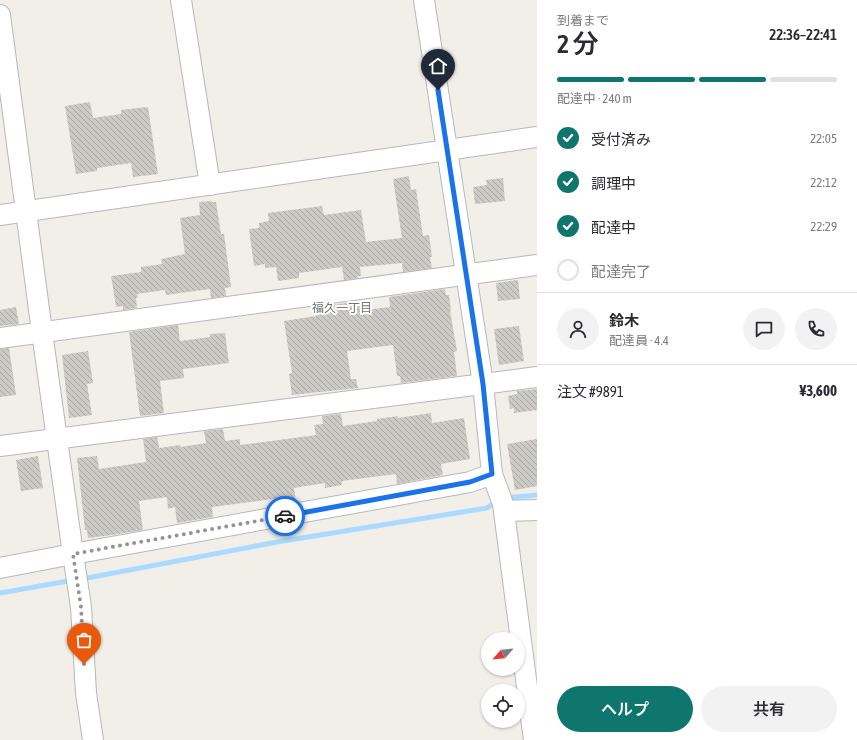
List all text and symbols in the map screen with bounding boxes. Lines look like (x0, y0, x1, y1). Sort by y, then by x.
text: 到着まで (557, 13, 609, 28)
text: 22:36–22:41 (769, 26, 837, 43)
text: 2 分 (557, 29, 599, 59)
pin (421, 49, 455, 90)
icon: home (427, 55, 449, 77)
text: 配達中 · 240 m (557, 91, 632, 106)
icon: check (557, 127, 579, 149)
text: 受付済み (591, 131, 651, 148)
text: 22:05 (810, 131, 837, 146)
icon: check (557, 171, 579, 193)
text: 調理中 (591, 175, 636, 192)
text: 22:12 (810, 175, 837, 190)
icon: check (557, 215, 579, 237)
text: 配達中 (591, 219, 636, 236)
text: 22:29 (810, 219, 837, 234)
text: 配達完了 (591, 263, 651, 280)
district label: 福久一丁目 (312, 301, 372, 315)
button: person (557, 308, 599, 350)
button: chat (743, 308, 785, 350)
button: phone (795, 308, 837, 350)
text: 鈴木 (609, 312, 639, 329)
text: 配達員 · 4.4 (609, 333, 669, 348)
text: ¥3,600 (799, 382, 837, 399)
text: 注文 #9891 (557, 383, 624, 400)
courier (265, 496, 305, 536)
icon: car (274, 505, 296, 527)
pin (67, 623, 101, 664)
icon: bag (73, 629, 95, 651)
north arrow (481, 632, 525, 676)
map controls (481, 632, 525, 728)
button: locate (481, 684, 525, 728)
button: ヘルプ (557, 686, 693, 732)
button: 共有 (701, 686, 837, 732)

